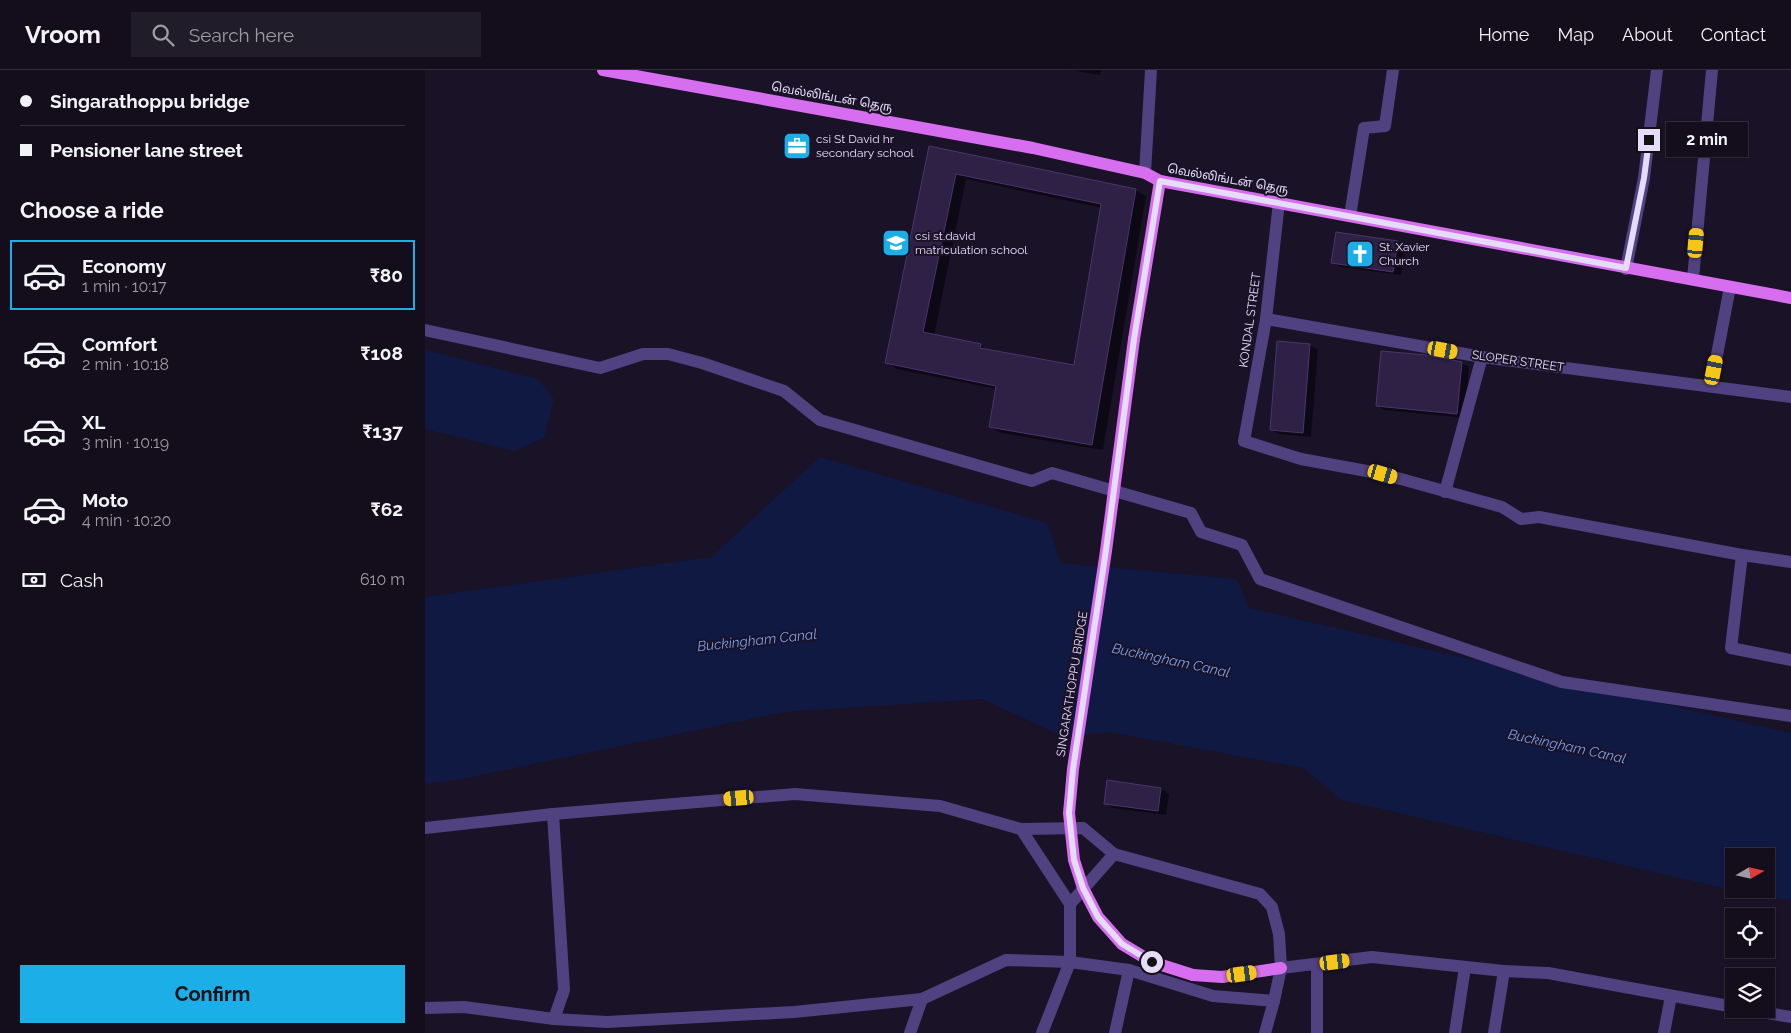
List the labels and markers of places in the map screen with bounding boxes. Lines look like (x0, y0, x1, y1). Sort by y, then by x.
office icon: csi St David hr secondary school (782, 131, 812, 161)
place label: csi St David hr secondary school (816, 132, 915, 160)
school or university icon: csi st.david matriculation school (881, 228, 911, 258)
place label: csi st.david matriculation school (915, 229, 1028, 257)
church icon: St. Xavier Church (1345, 239, 1375, 269)
place label: St. Xavier Church (1379, 240, 1430, 268)

